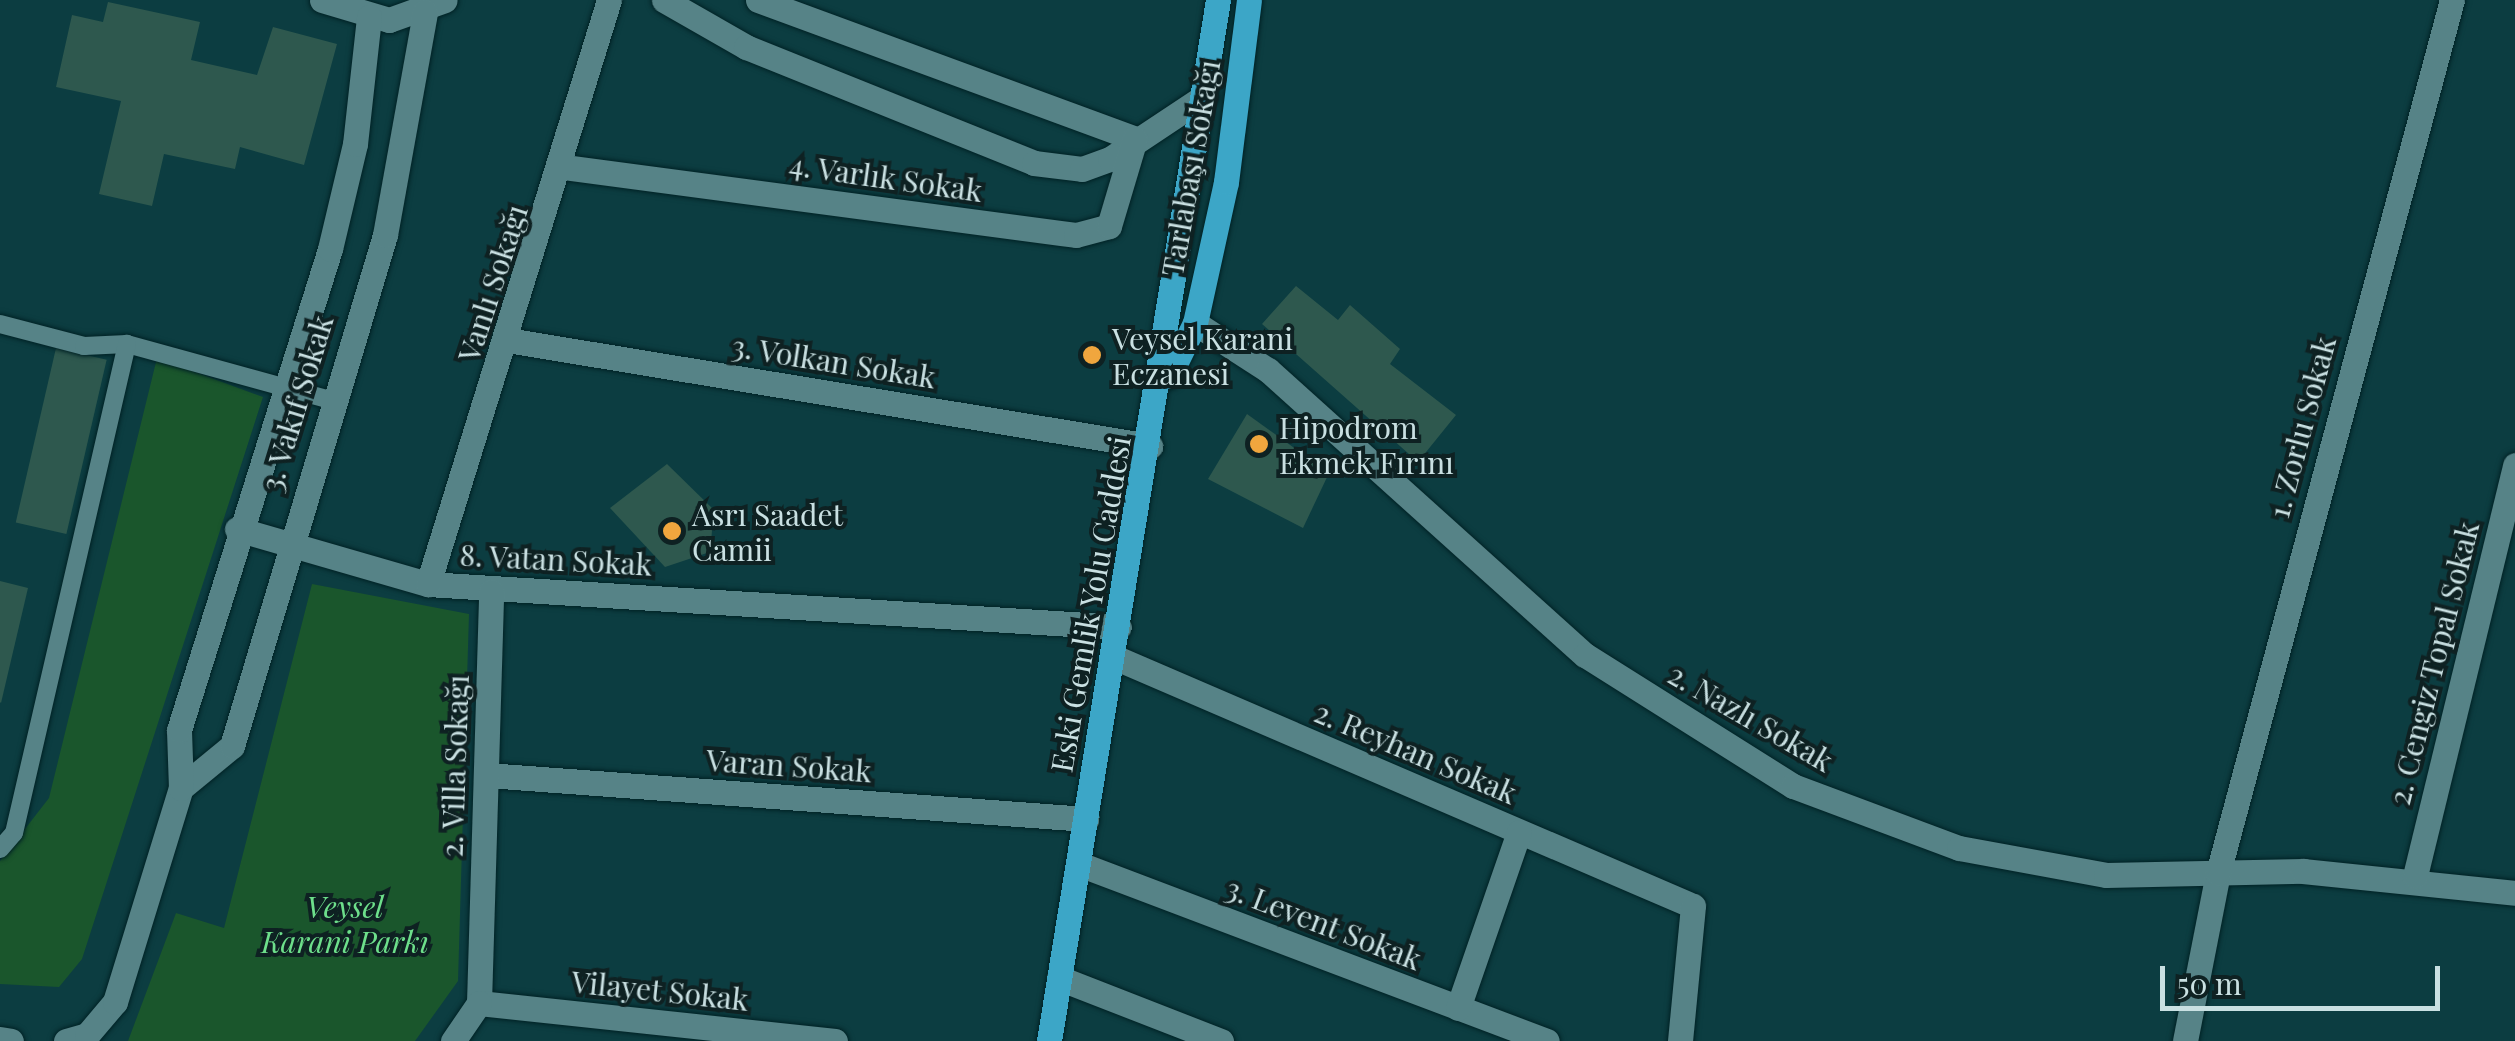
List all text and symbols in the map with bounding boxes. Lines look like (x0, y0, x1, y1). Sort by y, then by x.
street label: Tarlabaşı Sokağı (1153, 57, 1227, 279)
street label: 4. Varlık Sokak (786, 146, 986, 208)
street label: Vanlı Sokağı (450, 200, 534, 366)
street label: 3. Vakıf Sokak (252, 310, 340, 496)
place label: Veysel Karani Eczanesi (1112, 320, 1293, 390)
street label: 3. Volkan Sokak (729, 327, 939, 395)
street label: 1. Zorlu Sokak (2259, 332, 2343, 522)
marker: Veysel Karani Eczanesi (1081, 344, 1103, 366)
place label: Hipodrom Ekmek Fırını (1279, 409, 1454, 480)
street label: Eski Gemlik Yolu Caddesi (1043, 433, 1137, 775)
marker: Hipodrom Ekmek Fırını (1248, 433, 1270, 455)
place label: Asrı Saadet Camii (692, 496, 843, 566)
street label: 2. Cengiz Topal Sokak (2380, 517, 2486, 809)
marker: Asrı Saadet Camii (661, 520, 683, 542)
street label: 8. Vatan Sokak (458, 536, 654, 582)
street label: 2. Nazlı Sokak (1662, 655, 1840, 779)
street label: 2. Villa Sokağı (433, 673, 475, 859)
street label: 2. Reyhan Sokak (1310, 693, 1522, 811)
street label: Varan Sokak (705, 741, 873, 789)
street label: 3. Levent Sokak (1221, 869, 1427, 977)
park label: Veysel Karani Parkı (261, 888, 429, 958)
scale bar (2165, 946, 2445, 1008)
street label: Vilayet Sokak (569, 963, 751, 1017)
text: 50 m (2177, 963, 2242, 1003)

